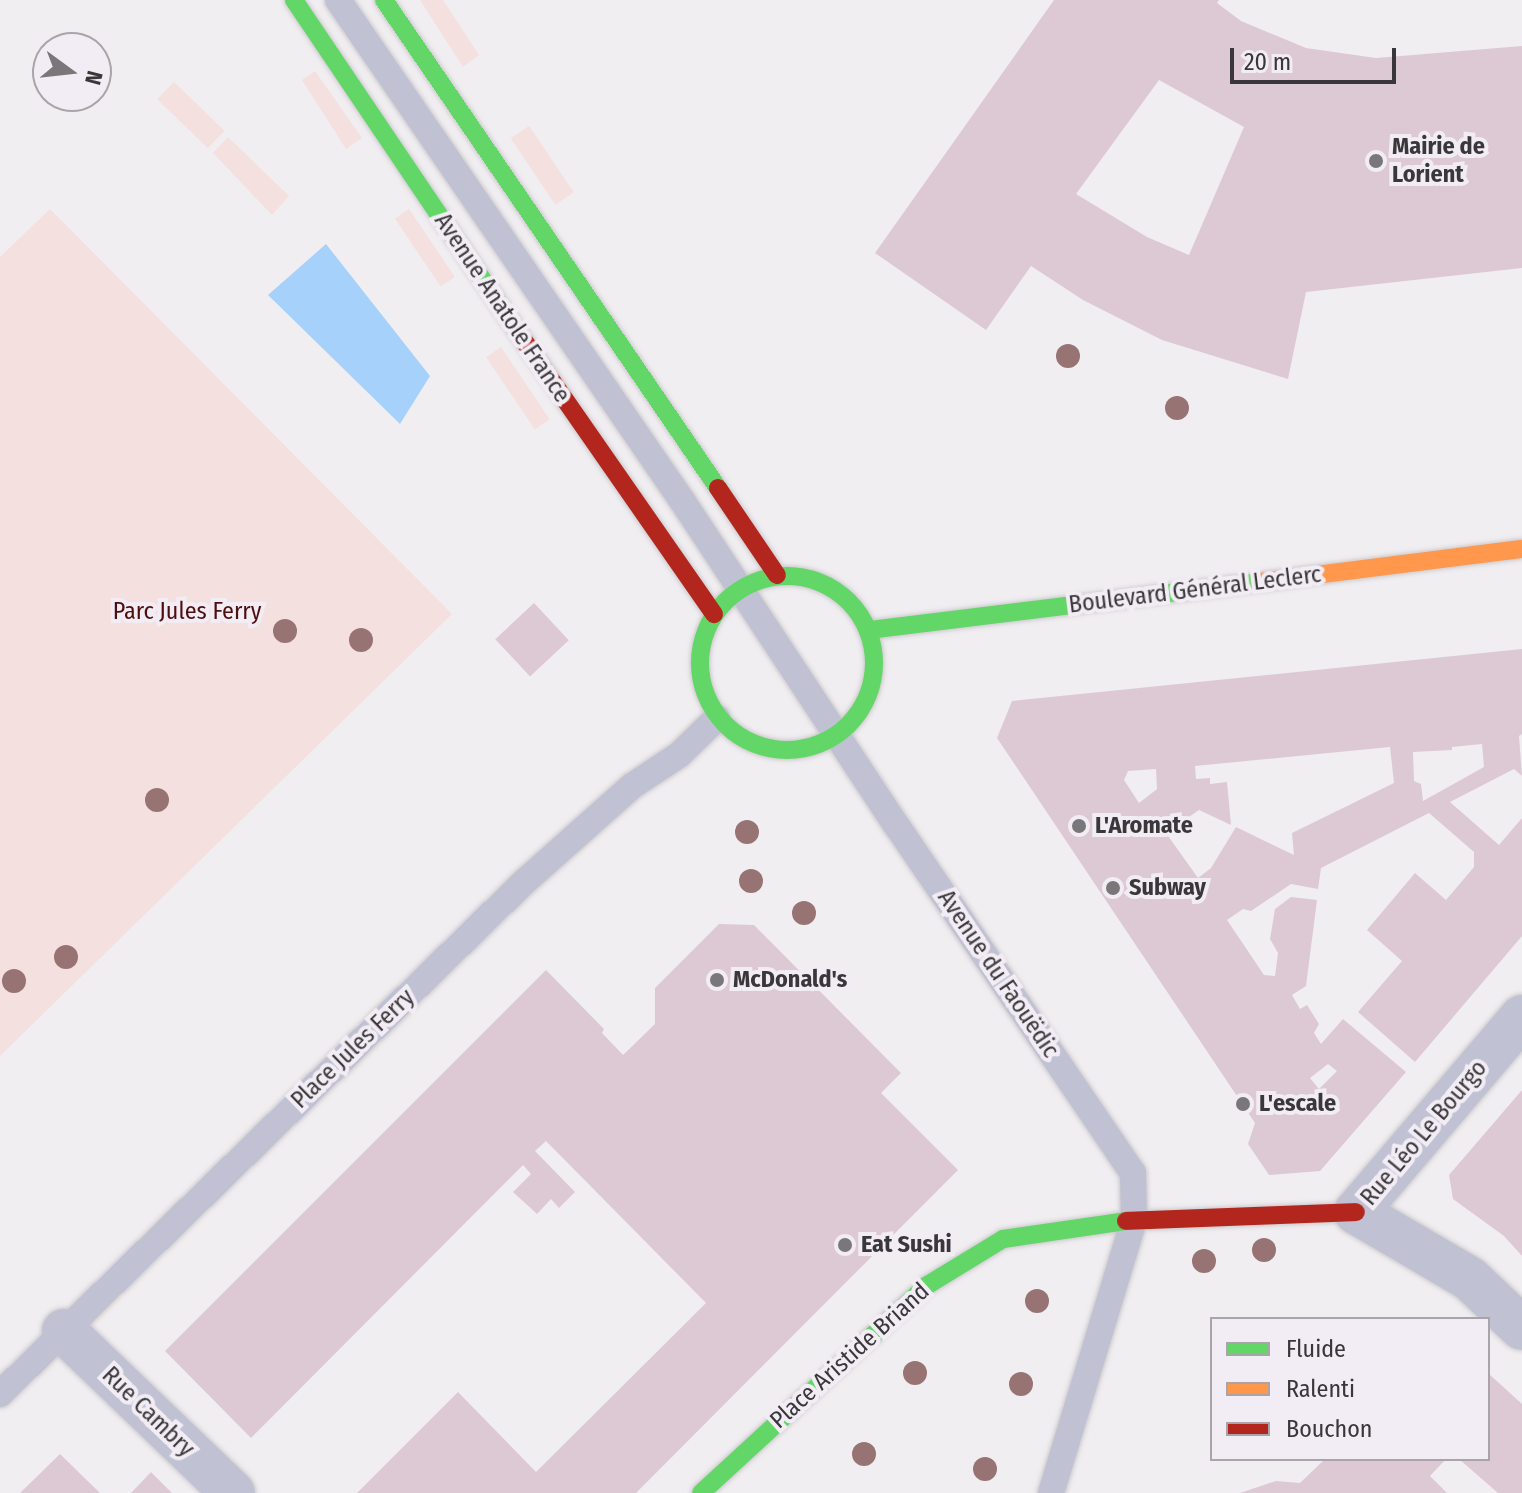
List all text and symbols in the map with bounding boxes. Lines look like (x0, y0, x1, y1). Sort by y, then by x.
north arrow (32, 32, 112, 112)
scale bar (1234, 32, 1400, 82)
text: 20 m (1244, 48, 1291, 76)
text: N (79, 68, 108, 88)
place label: Mairie de Lorient (1392, 133, 1485, 189)
marker: Mairie de Lorient (1367, 152, 1385, 170)
street label: Avenue Anatole France (428, 208, 576, 408)
street label: Boulevard Général Leclerc (1067, 560, 1323, 620)
park label: Parc Jules Ferry (113, 598, 261, 626)
place label: L'Aromate (1095, 812, 1193, 840)
marker: L'Aromate (1070, 817, 1088, 835)
place label: Subway (1129, 874, 1206, 902)
marker: Subway (1104, 879, 1122, 897)
street label: Avenue du Faouëdic (931, 885, 1065, 1063)
place label: McDonald's (733, 966, 847, 994)
marker: McDonald's (708, 971, 726, 989)
street label: Place Jules Ferry (286, 983, 420, 1115)
street label: Rue Léo Le Bourgo (1355, 1054, 1493, 1212)
place label: L'escale (1259, 1090, 1336, 1118)
marker: L'escale (1234, 1095, 1252, 1113)
place label: Eat Sushi (861, 1231, 952, 1259)
marker: Eat Sushi (836, 1236, 854, 1254)
street label: Place Aristide Briand (765, 1277, 935, 1435)
legend (1210, 1317, 1490, 1461)
text: Fluide (1286, 1335, 1346, 1363)
street label: Rue Cambry (96, 1361, 200, 1463)
text: Ralenti (1286, 1375, 1355, 1403)
text: Bouchon (1286, 1415, 1373, 1443)

